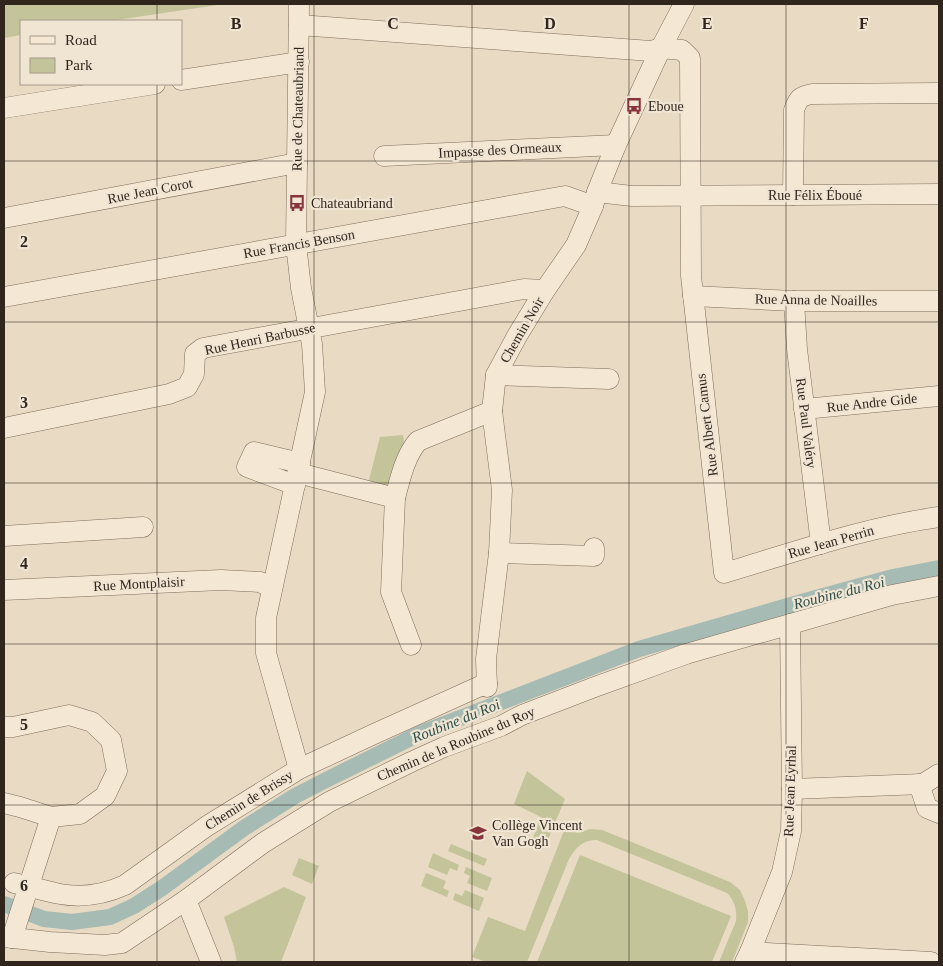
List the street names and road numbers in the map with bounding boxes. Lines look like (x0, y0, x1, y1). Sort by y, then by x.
street label: Rue de Chateaubriand (289, 47, 307, 171)
street label: Impasse des Ormeaux (438, 139, 562, 161)
street label: Rue Jean Corot (106, 175, 194, 207)
street label: Rue Félix Éboué (768, 187, 862, 203)
street label: Rue Francis Benson (242, 227, 356, 261)
street label: Rue Anna de Noailles (755, 291, 877, 309)
street label: Chemin Noir (497, 294, 547, 366)
street label: Rue Henri Barbusse (203, 320, 317, 358)
street label: Rue Albert Camus (693, 373, 721, 477)
street label: Rue Paul Valéry (793, 377, 819, 469)
street label: Rue Andre Gide (826, 391, 918, 415)
street label: Rue Jean Perrin (786, 523, 876, 561)
street label: Rue Montplaisir (93, 574, 185, 594)
street label: Chemin de la Roubine du Roy (375, 704, 537, 784)
street label: Rue Jean Eyrhal (781, 745, 799, 837)
street label: Chemin de Brissy (202, 767, 296, 833)

